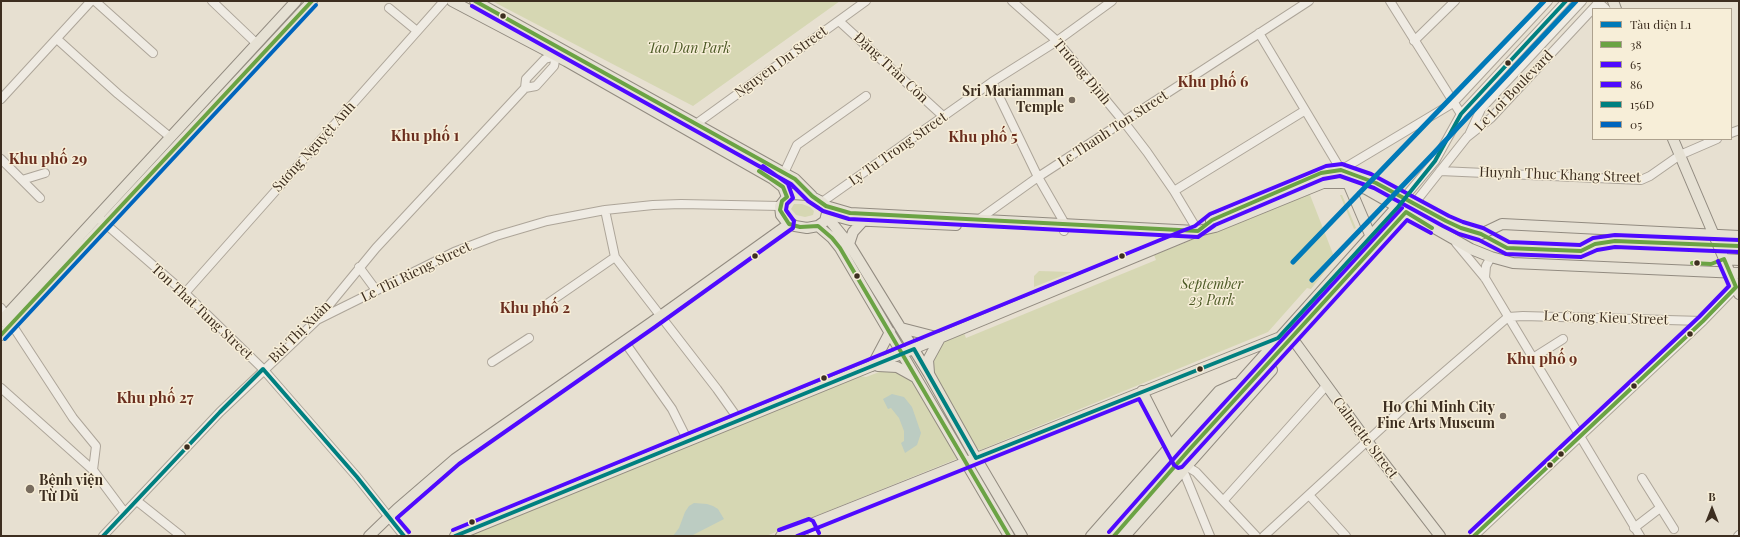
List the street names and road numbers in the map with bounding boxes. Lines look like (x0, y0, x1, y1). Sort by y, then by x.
street label: Nguyen Du Street (731, 23, 831, 101)
street label: Đặng Trần Côn (850, 29, 932, 107)
street label: Trương Định (1050, 36, 1114, 108)
street label: Le Loi Boulevard (1471, 47, 1557, 135)
street label: Le Thanh Ton Street (1055, 87, 1171, 171)
street label: Sương Nguyệt Anh (269, 98, 359, 196)
street label: Ly Tu Trong Street (846, 109, 950, 189)
street label: Huynh Thuc Khang Street (1479, 164, 1641, 186)
street label: Le Thi Rieng Street (358, 238, 474, 306)
street label: Ton That Tung Street (148, 261, 256, 363)
street label: Bùi Thị Xuân (265, 297, 335, 367)
street label: Le Cong Kieu Street (1543, 307, 1669, 329)
street label: Calmette Street (1329, 394, 1401, 482)

